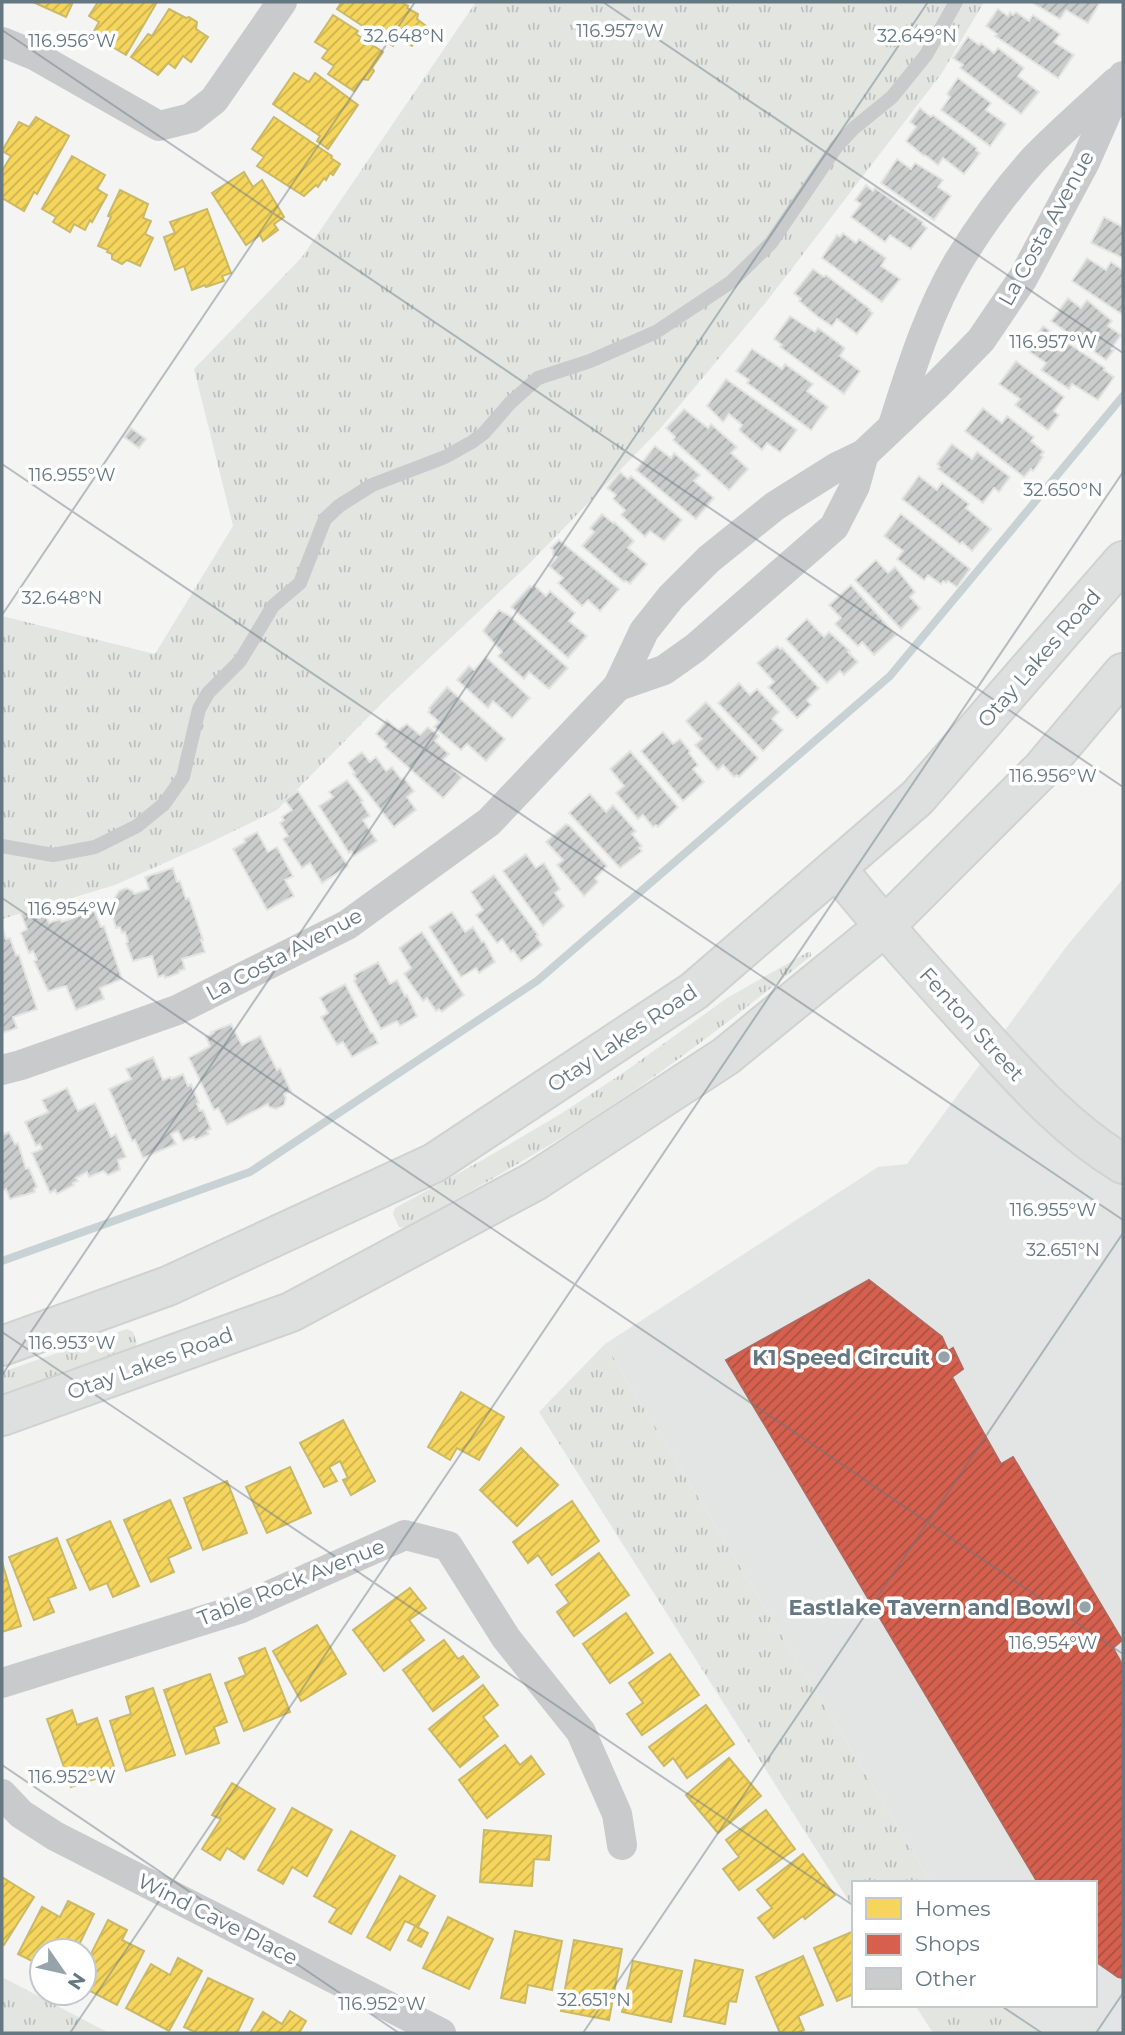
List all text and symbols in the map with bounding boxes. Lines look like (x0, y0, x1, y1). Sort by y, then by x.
text: 116.957°W (576, 20, 664, 42)
text: 32.648°N (364, 25, 444, 47)
text: 32.649°N (877, 25, 957, 47)
text: 116.956°W (28, 30, 116, 52)
street label: La Costa Avenue (993, 146, 1099, 310)
text: 116.957°W (1009, 331, 1097, 353)
text: 116.955°W (29, 464, 115, 486)
text: 32.650°N (1023, 479, 1103, 501)
street label: Otay Lakes Road (972, 584, 1106, 732)
text: 32.648°N (22, 587, 102, 609)
text: 116.956°W (1009, 765, 1097, 787)
text: 116.954°W (28, 898, 116, 920)
street label: La Costa Avenue (202, 902, 366, 1006)
street label: Fenton Street (914, 962, 1030, 1086)
street label: Otay Lakes Road (543, 979, 701, 1097)
text: 116.955°W (1010, 1199, 1096, 1221)
text: 32.651°N (1026, 1239, 1100, 1261)
street label: Otay Lakes Road (64, 1321, 236, 1405)
text: 116.953°W (29, 1332, 115, 1354)
place label: K1 Speed Circuit (752, 1345, 930, 1370)
marker: K1 Speed Circuit (936, 1349, 952, 1365)
street label: Table Rock Avenue (194, 1533, 388, 1631)
place label: Eastlake Tavern and Bowl (788, 1595, 1071, 1620)
marker: Eastlake Tavern and Bowl (1077, 1599, 1093, 1615)
text: 116.954°W (1009, 1632, 1097, 1654)
text: 116.952°W (28, 1766, 116, 1788)
street label: Wind Cave Place (134, 1868, 302, 1970)
legend (852, 1881, 1097, 2007)
text: Homes (915, 1896, 990, 1921)
text: Shops (915, 1931, 980, 1956)
north arrow (28, 1937, 98, 2007)
text: Other (915, 1966, 977, 1991)
text: N (63, 1968, 91, 1994)
text: 32.651°N (557, 1989, 631, 2011)
text: 116.952°W (338, 1993, 426, 2015)

